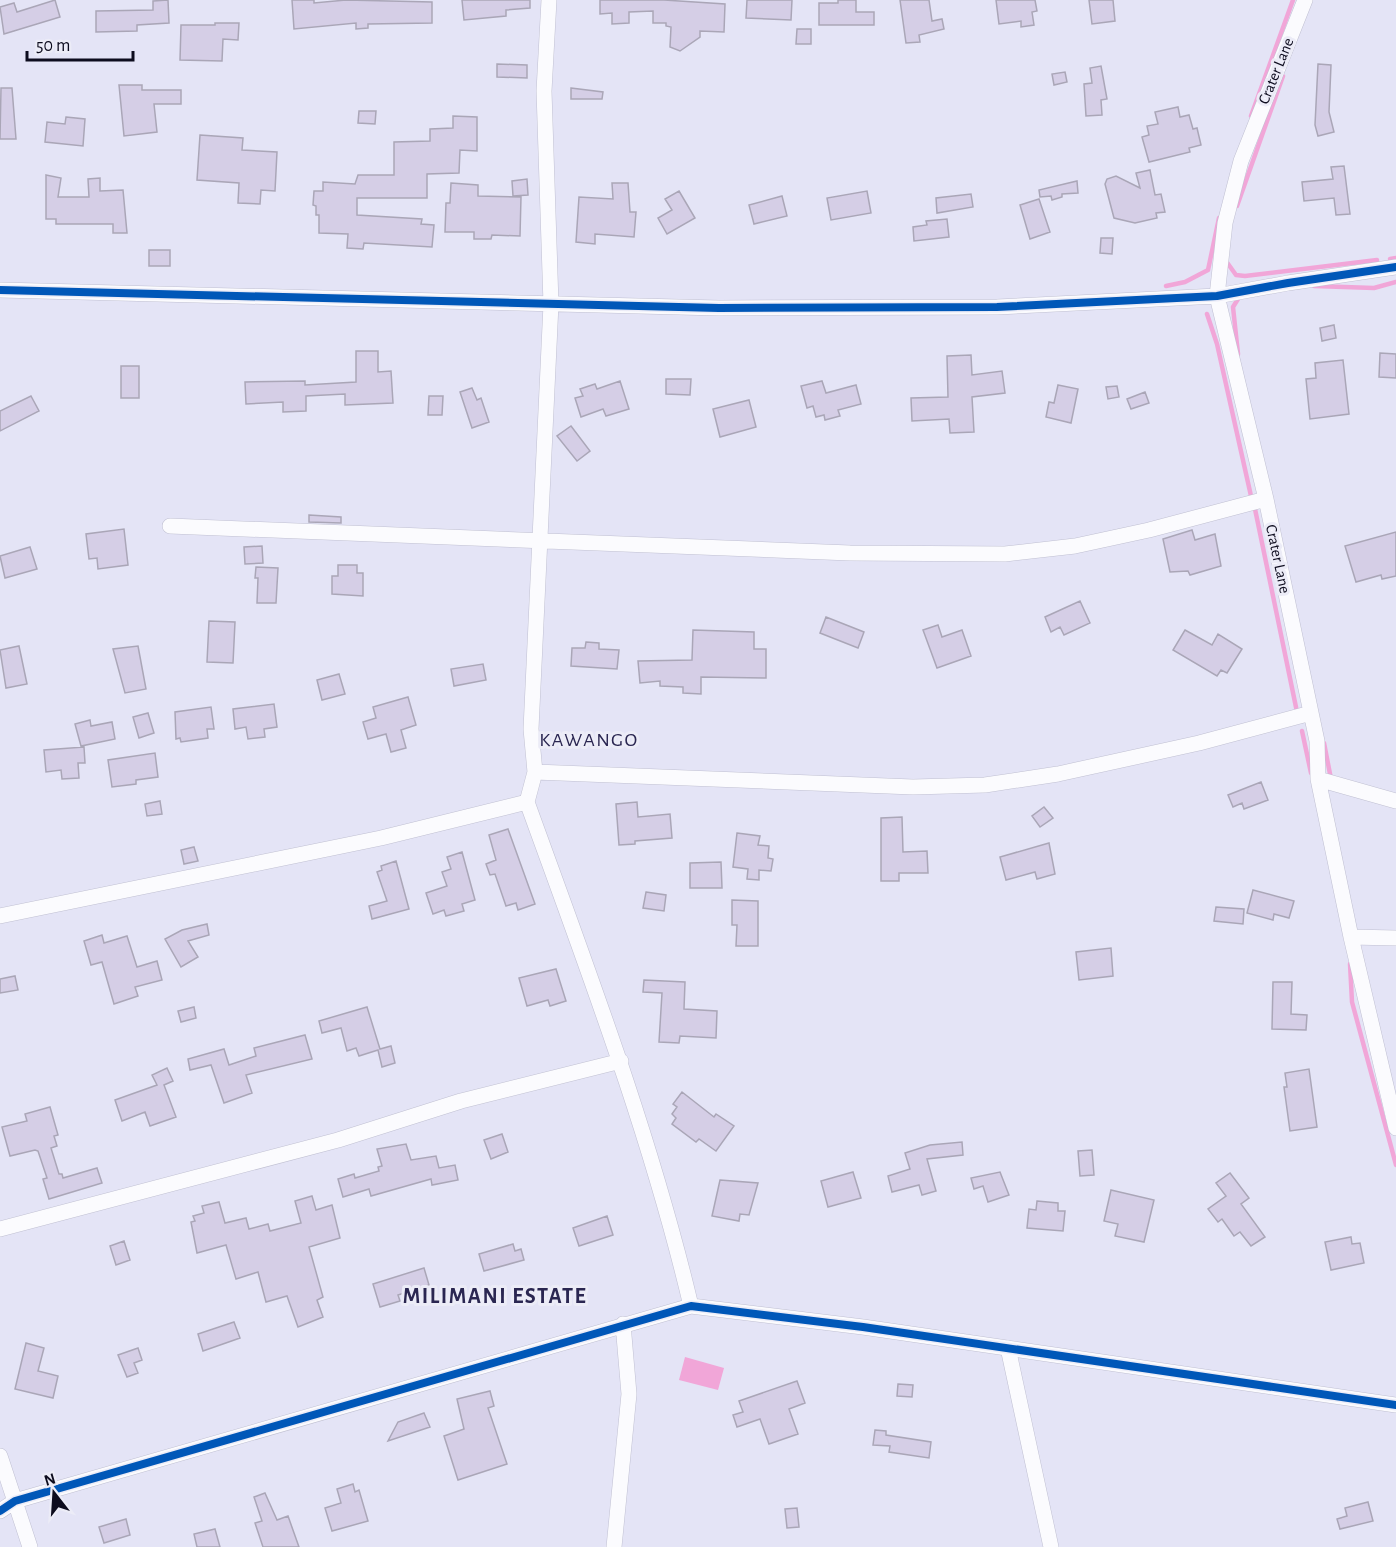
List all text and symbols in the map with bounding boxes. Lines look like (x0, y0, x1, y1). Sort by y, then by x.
scale bar (27, 24, 134, 62)
street label: Crater Lane (1255, 36, 1297, 106)
text: 50 m (36, 37, 70, 55)
street label: Crater Lane (1263, 523, 1293, 595)
district label: KAWANGO (539, 730, 639, 750)
district label: MILIMANI ESTATE (403, 1285, 587, 1307)
north arrow (24, 1463, 84, 1523)
text: N (42, 1470, 58, 1489)

